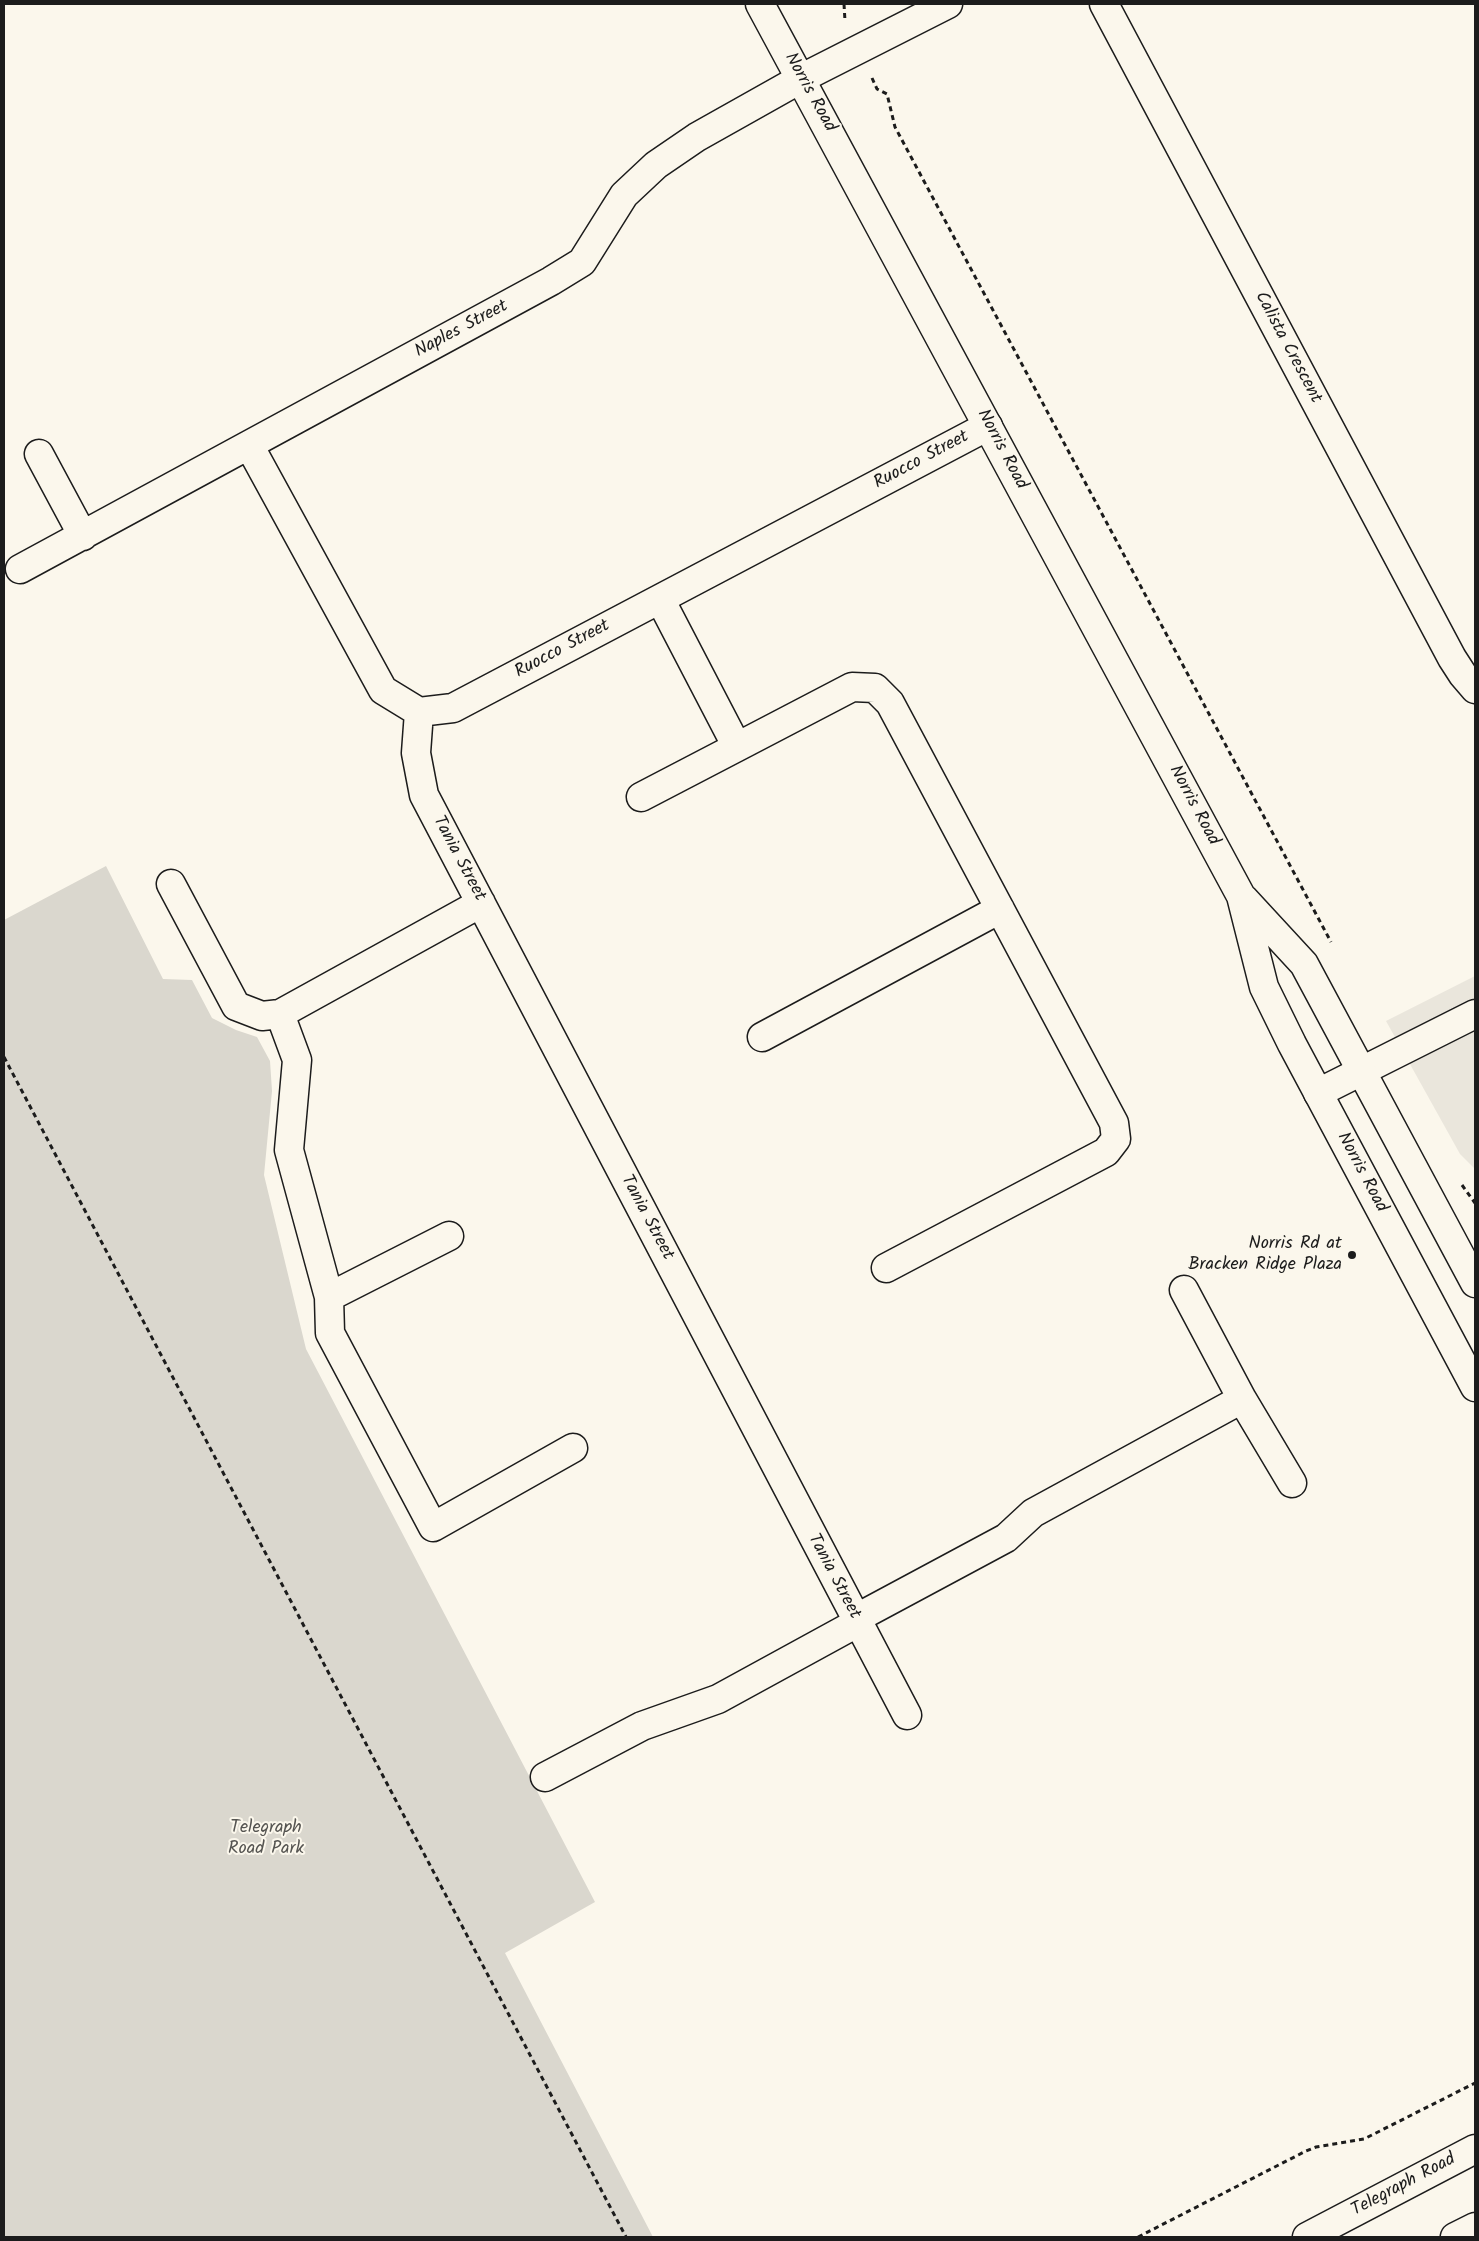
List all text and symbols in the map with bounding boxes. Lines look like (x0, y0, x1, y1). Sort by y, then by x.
street label: Norris Road (778, 49, 840, 137)
street label: Calista Crescent (1249, 288, 1325, 408)
street label: Naples Street (412, 296, 512, 364)
street label: Norris Road (971, 406, 1031, 494)
street label: Ruocco Street (871, 427, 973, 495)
street label: Ruocco Street (512, 616, 614, 684)
street label: Norris Road (1163, 762, 1223, 850)
street label: Tania Street (427, 813, 489, 905)
street label: Norris Road (1331, 1129, 1391, 1217)
street label: Tania Street (615, 1172, 677, 1264)
place label: Norris Rd at Bracken Ridge Plaza (1188, 1234, 1342, 1276)
marker: Norris Rd at Bracken Ridge Plaza (1346, 1249, 1358, 1261)
street label: Tania Street (802, 1531, 864, 1623)
park label: Telegraph Road Park (228, 1818, 304, 1860)
street label: Telegraph Road (1348, 2150, 1460, 2222)

